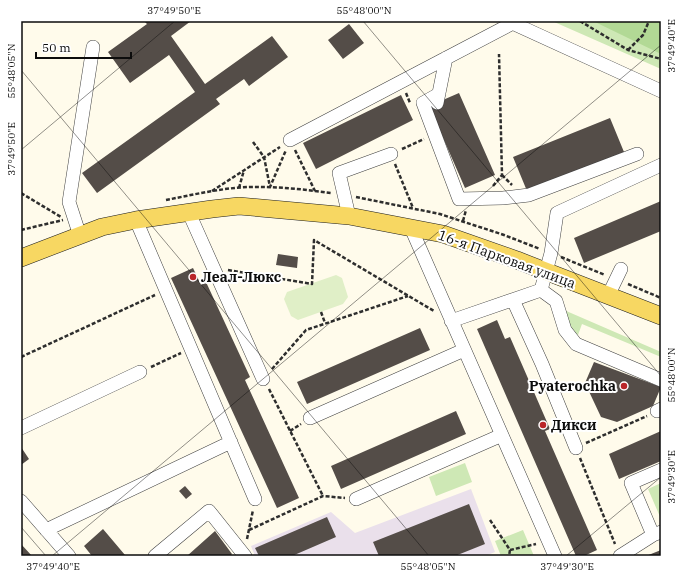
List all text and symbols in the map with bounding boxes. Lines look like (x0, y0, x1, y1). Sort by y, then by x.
text: 37°49'50"E (147, 4, 201, 17)
text: 55°48'00"N (337, 4, 392, 17)
text: 37°49'40"E (665, 19, 678, 73)
scale bar (36, 34, 131, 60)
text: 50 m (42, 40, 71, 55)
text: 55°48'05"N (5, 43, 18, 99)
text: 37°49'50"E (5, 122, 18, 176)
street label: 16-я Парковая улица (436, 226, 579, 292)
place label: Леал-Люкс (201, 268, 282, 286)
marker: Леал-Люкс (188, 272, 198, 282)
text: 55°48'00"N (665, 347, 678, 403)
place label: Pyaterochka (529, 377, 616, 395)
marker: Pyaterochka (619, 381, 629, 391)
place label: Дикси (551, 416, 597, 434)
marker: Дикси (538, 420, 548, 430)
text: 37°49'30"E (665, 450, 678, 504)
text: 37°49'40"E (26, 560, 80, 573)
text: 55°48'05"N (401, 560, 456, 573)
text: 37°49'30"E (540, 560, 594, 573)

